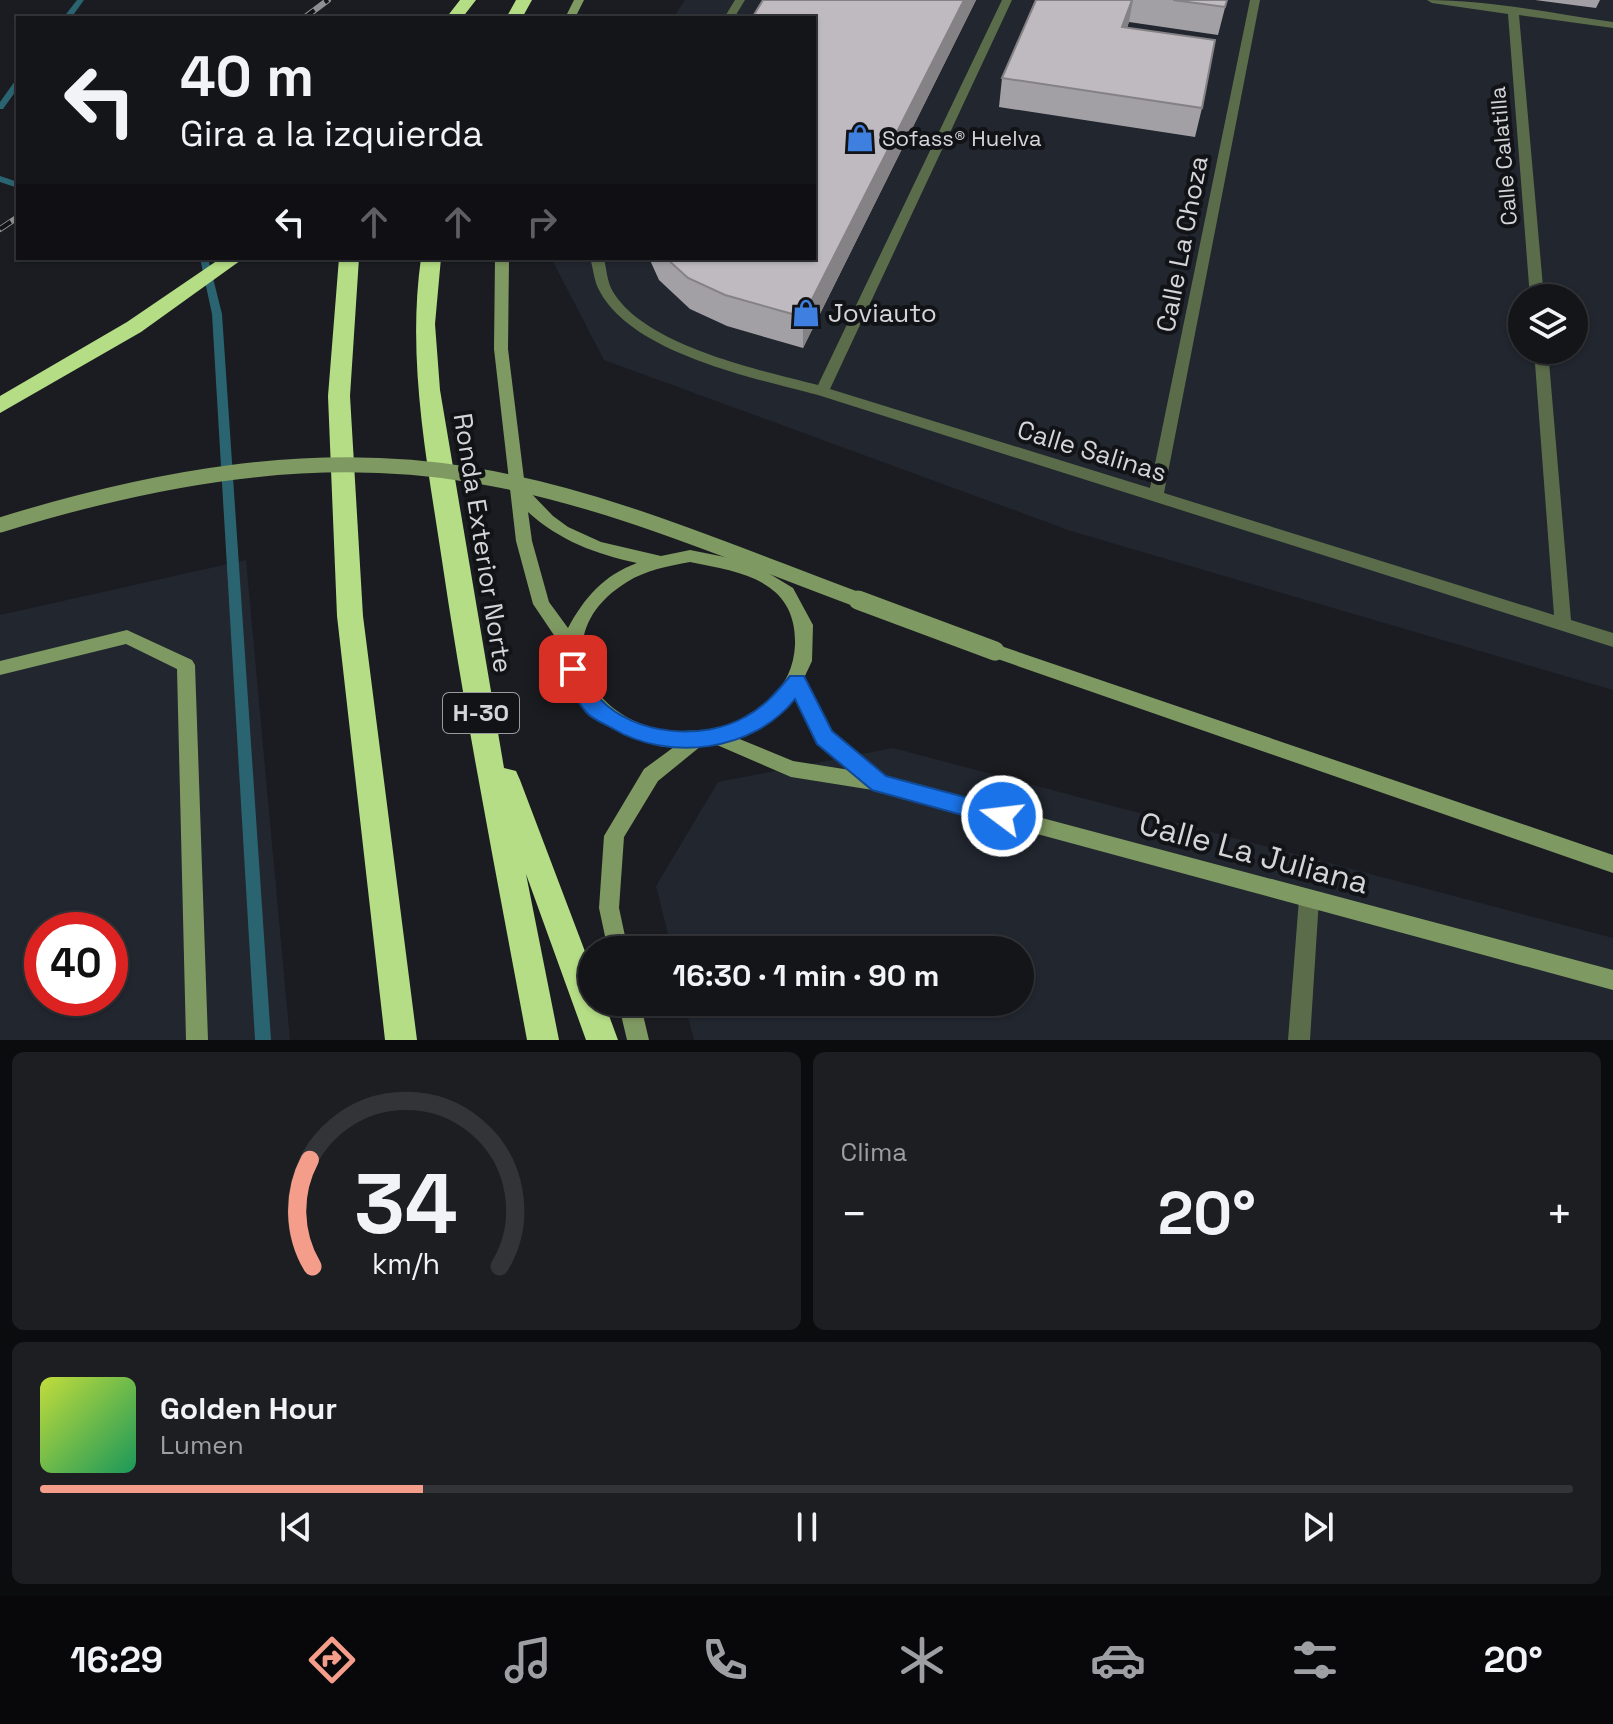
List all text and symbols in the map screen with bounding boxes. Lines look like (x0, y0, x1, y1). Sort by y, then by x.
text: 40 m (180, 41, 314, 112)
icon: left (48, 48, 152, 152)
street label: Calle Calatilla (1483, 85, 1523, 227)
text: Gira a la izquierda (180, 111, 483, 157)
shop icon: Sofass® Huelva (845, 123, 875, 153)
place label: Sofass® Huelva (882, 124, 1042, 152)
street label: Calle La Choza (1148, 153, 1216, 335)
icon: left (268, 200, 312, 244)
icon: ahead (352, 200, 396, 244)
icon: ahead (436, 200, 480, 244)
icon: right (520, 200, 564, 244)
map controls (1508, 284, 1588, 364)
button: layers (1508, 284, 1588, 364)
place label: Joviauto (828, 296, 937, 330)
shop icon: Joviauto (791, 298, 821, 328)
street label: Ronda Exterior Norte (446, 411, 520, 675)
street label: Calle Salinas (1013, 412, 1171, 490)
pin (539, 635, 607, 703)
icon: arrive (551, 647, 595, 691)
road number: H-30 (443, 693, 519, 733)
position arrow (960, 774, 1044, 858)
street label: Calle La Juliana (1135, 803, 1373, 903)
speed limit sign: 40 (24, 912, 128, 1016)
text: 16:30 · 1 min · 90 m (673, 956, 939, 995)
text: Clima (841, 1135, 907, 1169)
text: 34 (355, 1151, 458, 1257)
text: 20° (1158, 1175, 1256, 1252)
text: − (841, 1186, 868, 1242)
text: + (1546, 1186, 1573, 1242)
text: km/h (372, 1246, 440, 1282)
text: Golden Hour (160, 1389, 337, 1428)
text: Lumen (160, 1428, 244, 1462)
icon: previous (274, 1505, 318, 1549)
icon: pause (785, 1505, 829, 1549)
icon: next (1296, 1505, 1340, 1549)
icon: directions (304, 1632, 360, 1688)
icon: music (500, 1632, 556, 1688)
icon: phone (697, 1632, 753, 1688)
icon: climate (894, 1632, 950, 1688)
icon: car (1090, 1632, 1146, 1688)
icon: filters (1287, 1632, 1343, 1688)
text: 16:29 (70, 1637, 163, 1683)
text: 20° (1484, 1637, 1543, 1683)

